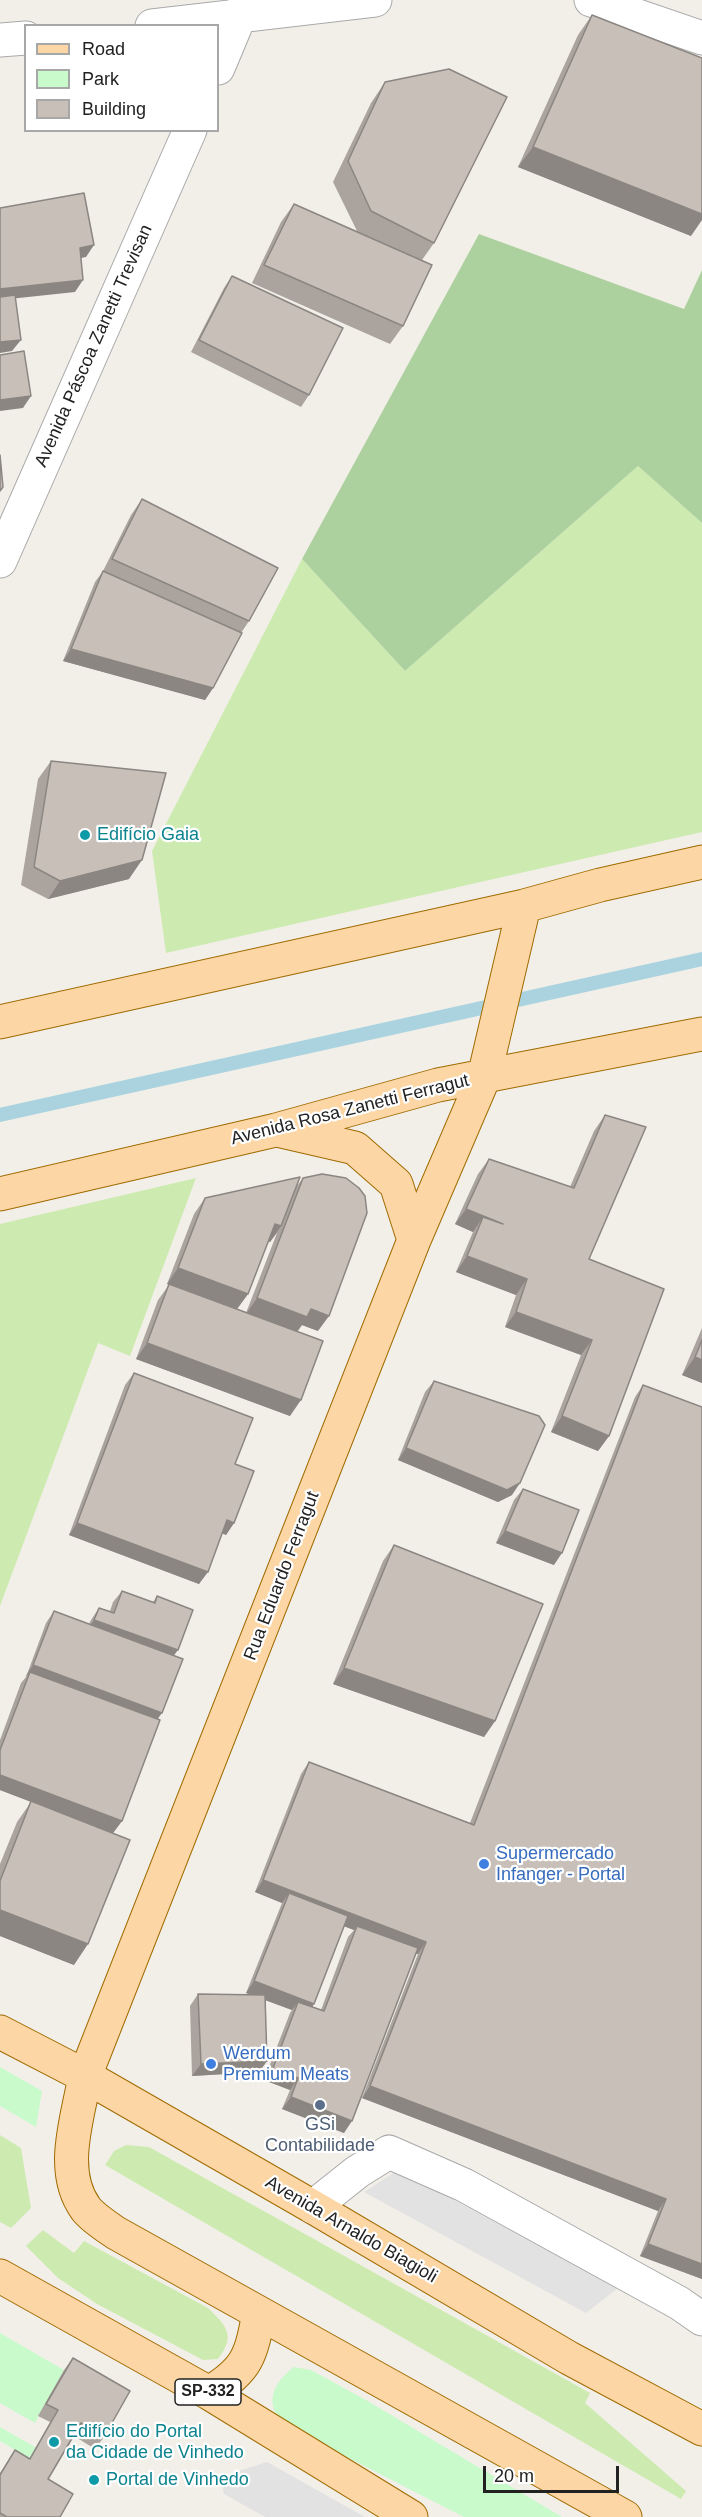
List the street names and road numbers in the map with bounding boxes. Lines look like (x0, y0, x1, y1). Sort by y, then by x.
street label: Avenida Páscoa Zanetti Trevisan (31, 221, 157, 471)
street label: Avenida Rosa Zanetti Ferragut (229, 1070, 471, 1150)
street label: Rua Eduardo Ferragut (240, 1489, 324, 1663)
street label: Avenida Arnaldo Biagioli (261, 2172, 441, 2288)
road number: SP-332 (175, 2379, 241, 2405)

